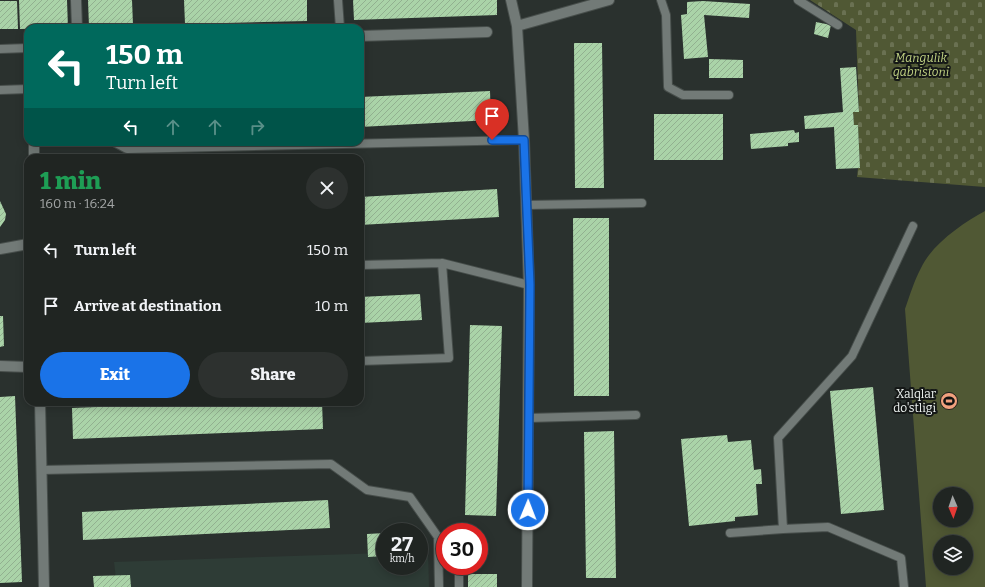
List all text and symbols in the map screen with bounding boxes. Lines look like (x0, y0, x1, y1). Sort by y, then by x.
text: 150 m (106, 38, 183, 71)
icon: left (40, 40, 92, 92)
park label: Mangulik qabristoni (893, 51, 950, 79)
text: Turn left (106, 72, 178, 94)
pin (475, 99, 509, 140)
icon: arrive (481, 105, 503, 127)
icon: left (120, 116, 142, 138)
icon: ahead (162, 116, 184, 138)
icon: ahead (204, 116, 226, 138)
icon: right (246, 116, 268, 138)
text: 1 min (40, 167, 101, 195)
button: close (306, 167, 348, 209)
text: 160 m · 16:24 (40, 196, 115, 211)
icon: left (40, 239, 62, 261)
text: Turn left (74, 241, 136, 259)
text: 150 m (307, 241, 348, 259)
icon: arrive (40, 295, 62, 317)
text: Arrive at destination (74, 297, 221, 315)
text: 10 m (315, 297, 348, 315)
button: Exit (40, 352, 190, 398)
button: Share (198, 352, 348, 398)
place label: Xalqlar do'stligi (893, 387, 937, 415)
sports icon: Xalqlar do'stligi (939, 391, 959, 411)
north arrow (933, 487, 973, 527)
map controls (933, 487, 973, 575)
position arrow (507, 489, 549, 531)
speed limit sign: 30 (436, 523, 488, 575)
text: 27 (391, 532, 413, 556)
button: layers (933, 535, 973, 575)
text: km/h (390, 553, 414, 565)

